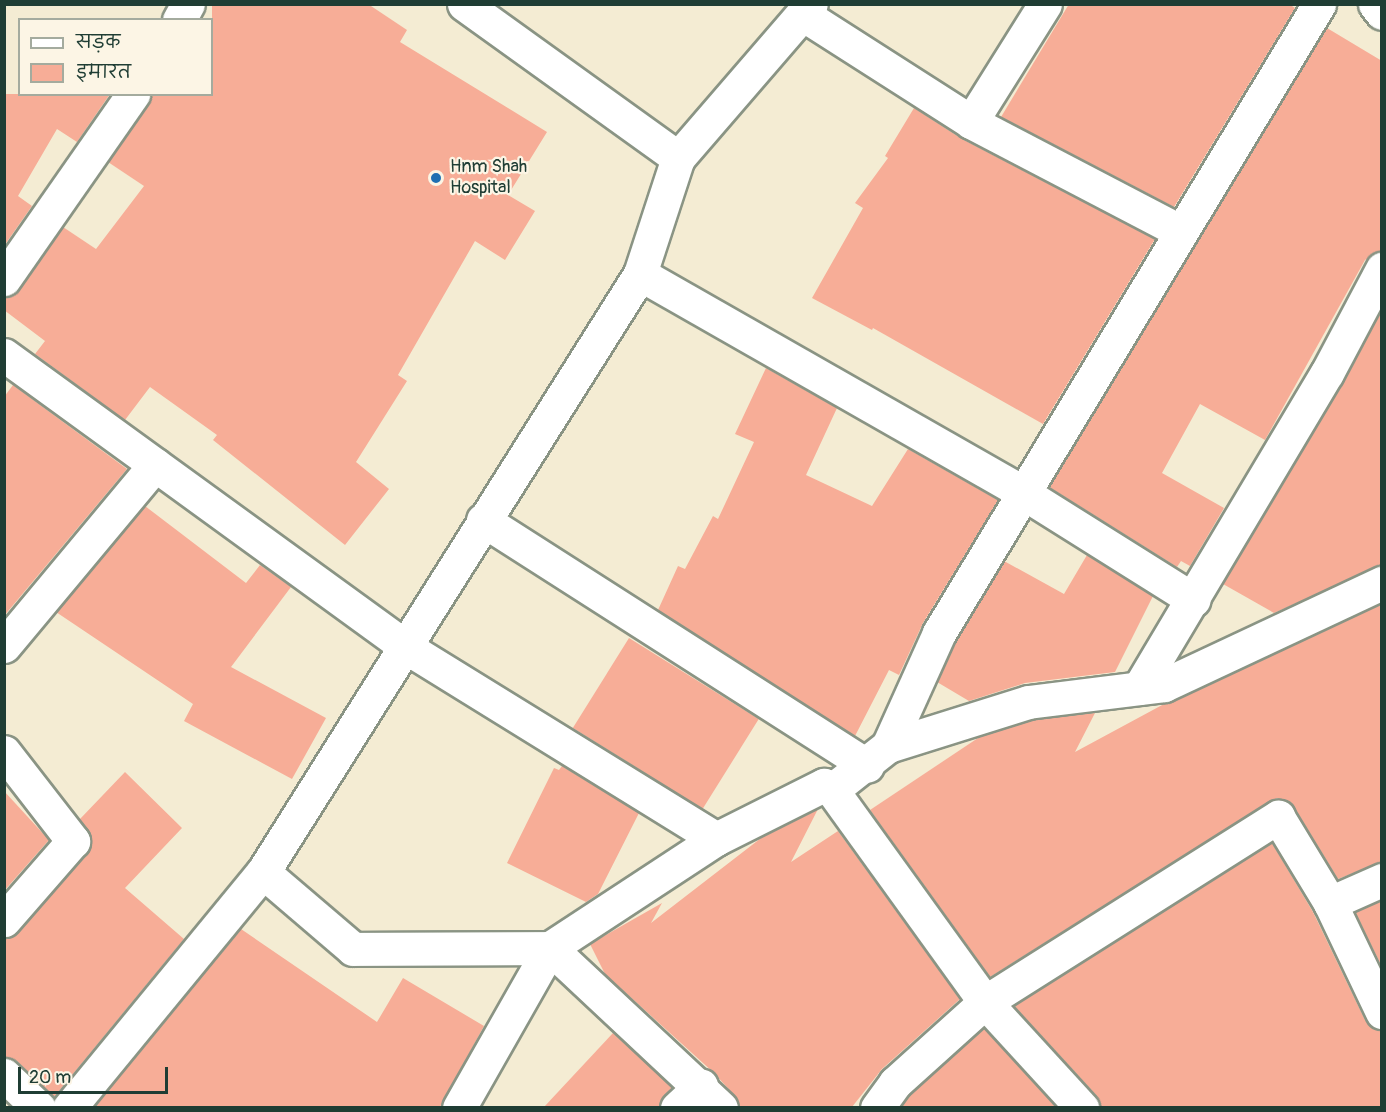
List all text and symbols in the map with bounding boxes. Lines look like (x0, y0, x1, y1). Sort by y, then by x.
legend (18, 18, 213, 96)
text: सड़क (76, 31, 120, 54)
text: इमारत (76, 61, 131, 84)
place label: Hnm Shah Hospital (450, 157, 527, 200)
marker: Hnm Shah Hospital (427, 169, 445, 187)
scale bar (21, 1055, 171, 1093)
text: 20 m (29, 1066, 71, 1089)

